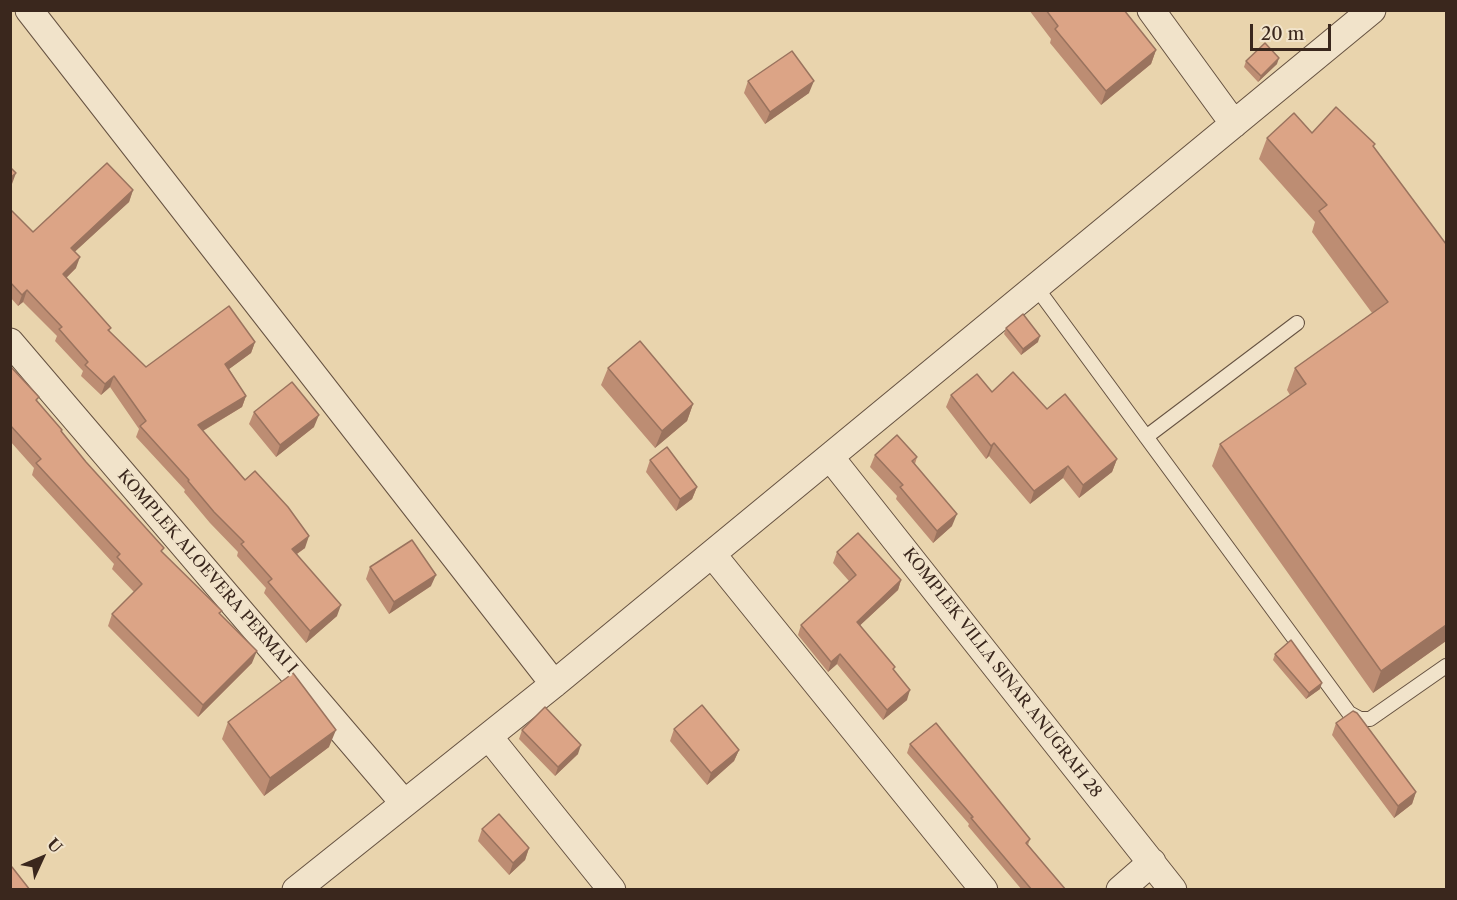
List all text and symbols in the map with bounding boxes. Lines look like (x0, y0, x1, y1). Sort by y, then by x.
scale bar (1253, 12, 1334, 50)
text: 20 m (1261, 23, 1304, 45)
street label: KOMPLEK ALOEVERA PERMAI I (113, 466, 301, 678)
street label: KOMPLEK VILLA SINAR ANUGRAH 28 (899, 544, 1105, 802)
north arrow (12, 828, 72, 888)
text: U (43, 834, 67, 857)

